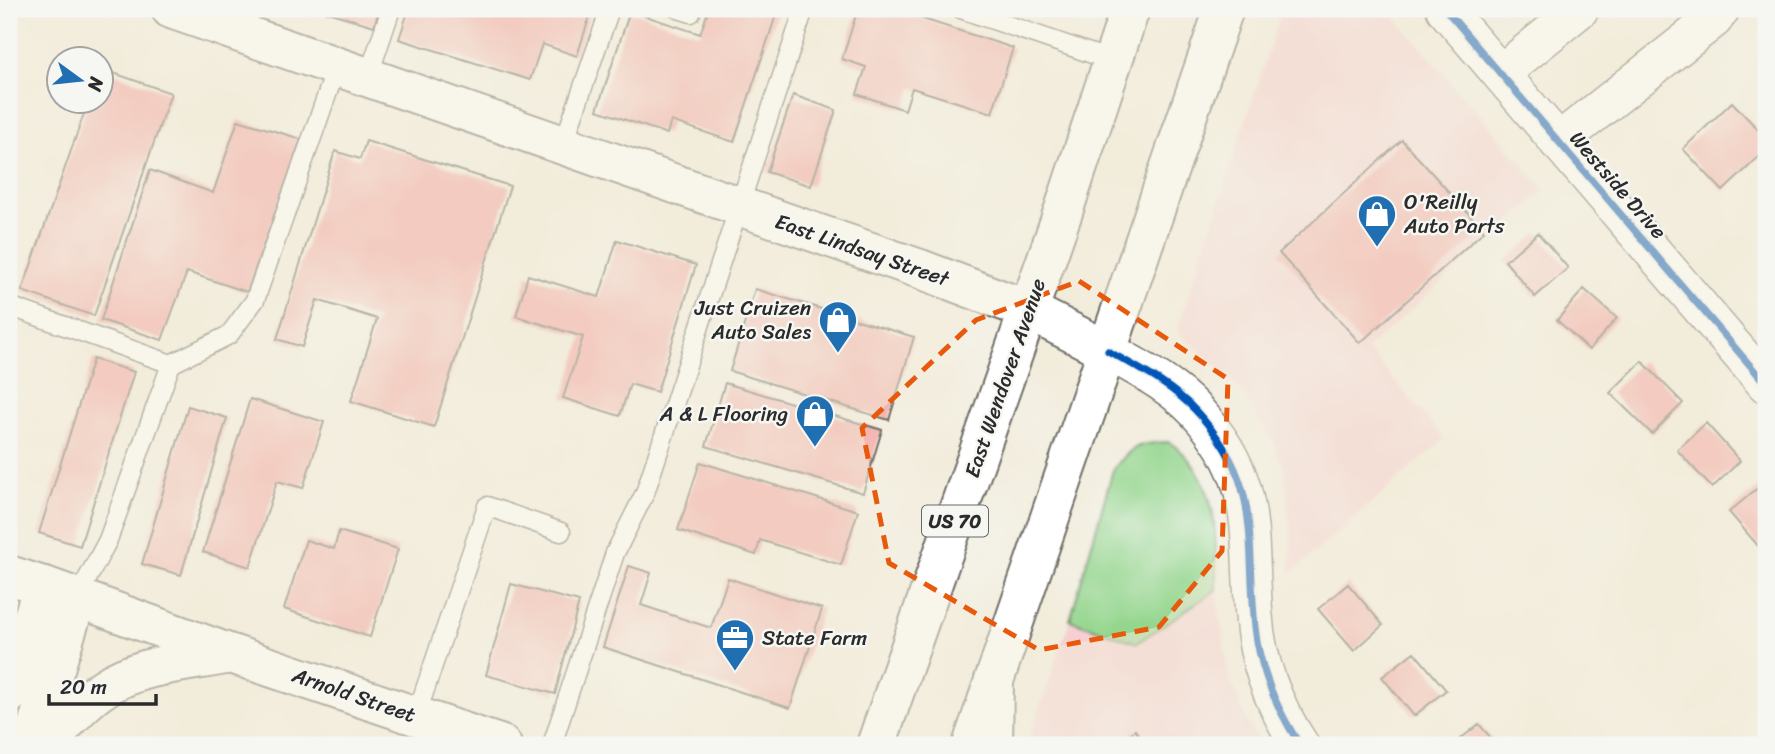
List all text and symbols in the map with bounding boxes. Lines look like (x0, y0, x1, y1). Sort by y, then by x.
north arrow (46, 46, 116, 116)
text: N (78, 73, 114, 96)
street label: Westside Drive (1560, 122, 1677, 248)
place label: O'Reilly Auto Parts (1403, 183, 1505, 245)
shop icon: O'Reilly Auto Parts (1356, 193, 1398, 248)
street label: East Lindsay Street (770, 202, 956, 298)
street label: East Wendover Avenue (953, 273, 1057, 483)
place label: Just Cruizen Auto Sales (694, 289, 811, 351)
shop icon: Just Cruizen Auto Sales (817, 299, 859, 354)
shop icon: A & L Flooring (794, 393, 836, 448)
place label: A & L Flooring (659, 395, 788, 433)
road number: US 70 (922, 506, 988, 536)
office icon: State Farm (714, 617, 756, 672)
place label: State Farm (762, 619, 867, 657)
street label: Arnold Street (286, 656, 421, 734)
scale bar (49, 663, 156, 707)
text: 20 m (60, 668, 107, 706)

